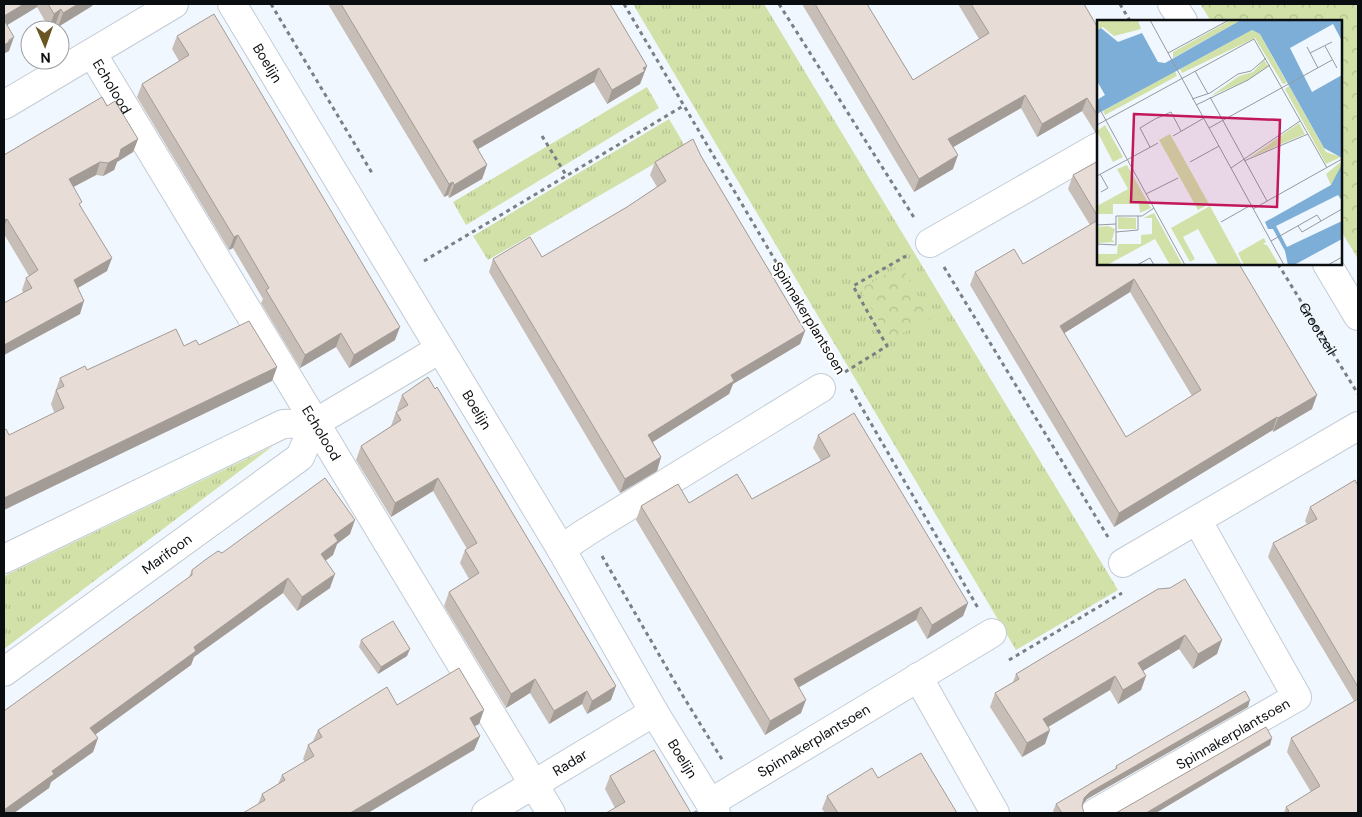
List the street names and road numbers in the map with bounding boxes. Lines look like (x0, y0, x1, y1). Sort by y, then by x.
street label: Boelijn (249, 40, 286, 86)
street label: Echolood (89, 56, 136, 117)
street label: Spinnakerplantsoen (768, 259, 850, 377)
street label: Grootzeil (1295, 299, 1341, 358)
street label: Boelijn (458, 387, 496, 433)
street label: Echolood (298, 402, 345, 464)
street label: Marifoon (138, 530, 195, 578)
street label: Spinnakerplantsoen (1173, 694, 1293, 774)
street label: Spinnakerplantsoen (754, 700, 873, 781)
street label: Boelijn (664, 736, 701, 782)
street label: Radar (549, 745, 591, 780)

